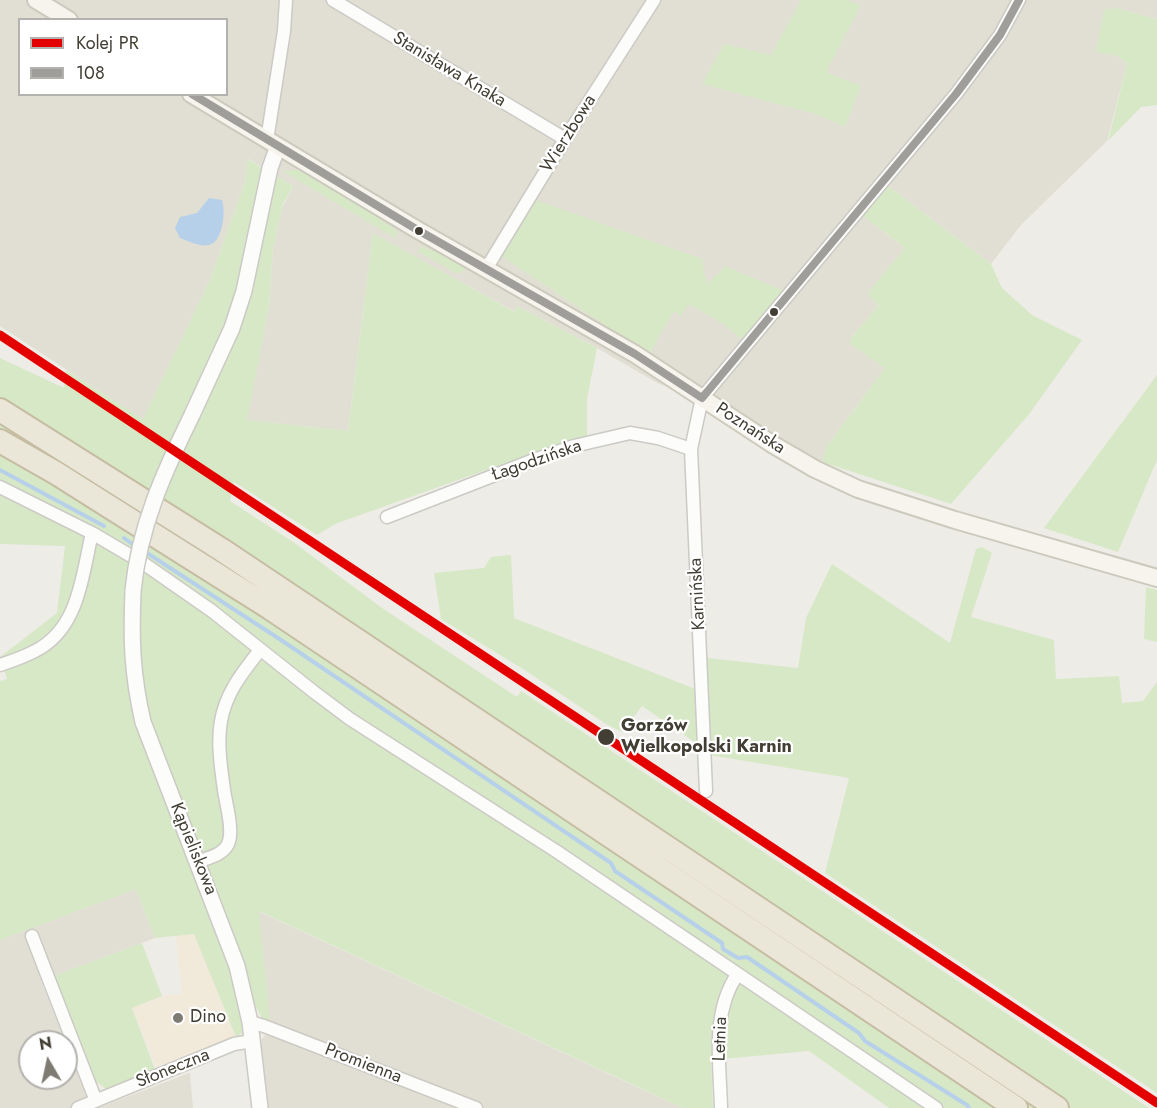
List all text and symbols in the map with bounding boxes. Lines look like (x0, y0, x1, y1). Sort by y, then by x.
legend (18, 18, 228, 96)
street label: Stanisława Knaka (389, 28, 509, 112)
text: Kolej PR (76, 30, 139, 56)
text: 108 (76, 60, 105, 86)
street label: Wierzbowa (537, 91, 601, 177)
unlabelled marker (413, 225, 425, 237)
unlabelled marker (768, 306, 780, 318)
street label: Poznańska (711, 399, 789, 459)
street label: Łagodzińska (489, 436, 585, 486)
street label: Karnińska (685, 557, 711, 631)
place label: Gorzów Wielkopolski Karnin (621, 716, 792, 758)
marker: Gorzów Wielkopolski Karnin (596, 727, 616, 747)
street label: Kąpieliskowa (165, 800, 221, 898)
place label: Dino (190, 1007, 226, 1029)
marker: Dino (171, 1011, 185, 1025)
street label: Letnia (709, 1016, 733, 1062)
north arrow (18, 1030, 78, 1090)
text: N (37, 1031, 53, 1056)
street label: Promienna (321, 1039, 405, 1089)
street label: Słoneczna (133, 1044, 213, 1094)

